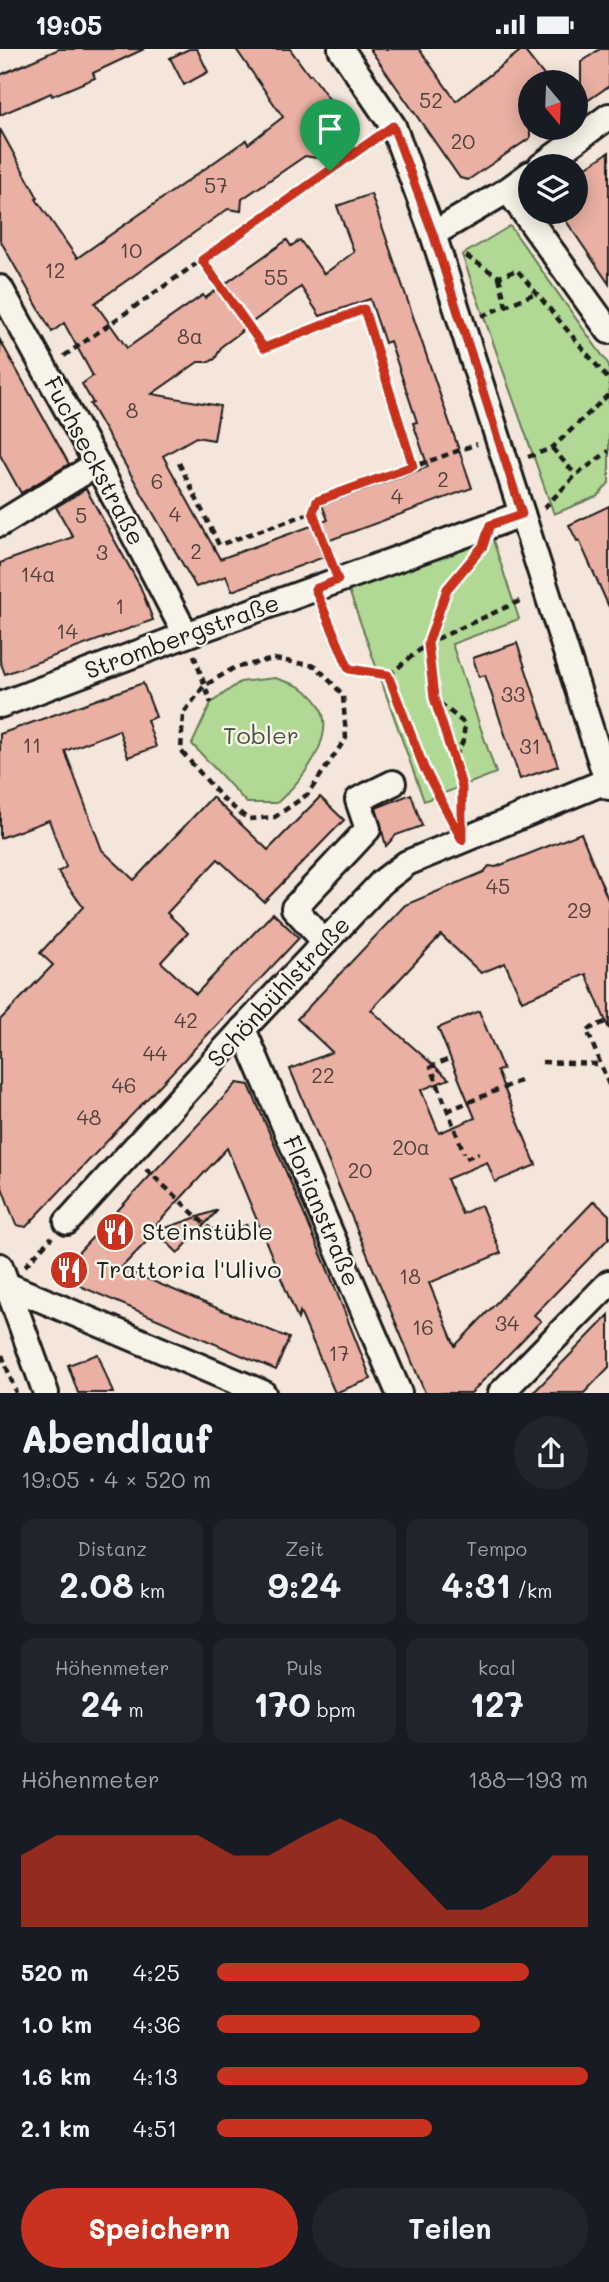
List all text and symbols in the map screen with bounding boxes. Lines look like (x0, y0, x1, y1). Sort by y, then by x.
text: 19:05 (35, 8, 102, 42)
north arrow (518, 70, 588, 140)
map controls (518, 70, 588, 224)
house number: 52 (419, 86, 443, 113)
pin (300, 99, 360, 171)
icon: arrive (311, 110, 349, 148)
house number: 20 (451, 127, 475, 154)
button: layers (518, 154, 588, 224)
house number: 57 (204, 171, 228, 198)
house number: 10 (120, 236, 142, 263)
house number: 12 (44, 256, 66, 283)
house number: 55 (264, 263, 288, 290)
house number: 8a (177, 322, 203, 349)
street label: Fuchseckstraße (38, 371, 153, 550)
house number: 8 (126, 396, 138, 423)
house number: 2 (437, 465, 449, 492)
house number: 6 (151, 467, 163, 494)
house number: 4 (391, 482, 404, 509)
house number: 4 (169, 500, 182, 527)
house number: 5 (75, 501, 87, 528)
house number: 2 (190, 537, 202, 564)
house number: 3 (96, 538, 108, 565)
house number: 14a (21, 560, 55, 587)
street label: Strombergstraße (80, 586, 283, 685)
house number: 1 (115, 592, 125, 619)
house number: 14 (56, 617, 79, 644)
house number: 33 (501, 680, 525, 707)
park label: Tobler (223, 719, 299, 750)
house number: 11 (23, 731, 41, 758)
house number: 31 (519, 732, 541, 759)
house number: 45 (486, 872, 510, 899)
house number: 29 (567, 896, 591, 923)
street label: Schönbühlstraße (200, 909, 356, 1073)
house number: 42 (174, 1006, 198, 1033)
house number: 44 (143, 1039, 168, 1066)
house number: 22 (311, 1061, 335, 1088)
house number: 46 (111, 1071, 137, 1098)
house number: 48 (76, 1103, 102, 1130)
street label: Florianstraße (277, 1130, 368, 1290)
house number: 20a (392, 1133, 430, 1160)
house number: 20 (348, 1156, 372, 1183)
restaurant icon: Steinstüble (94, 1211, 136, 1253)
place label: Steinstüble (142, 1215, 273, 1246)
restaurant icon: Trattoria l'Ulivo (48, 1249, 90, 1291)
place label: Trattoria l'Ulivo (96, 1253, 281, 1284)
house number: 18 (399, 1262, 421, 1289)
house number: 34 (495, 1309, 520, 1336)
house number: 16 (412, 1313, 434, 1340)
house number: 17 (328, 1339, 350, 1366)
text: Abendlauf (21, 1413, 212, 1463)
button: share (514, 1416, 588, 1490)
text: 19:05 · 4 × 520 m (21, 1464, 211, 1494)
text: Distanz (77, 1536, 147, 1561)
text: Zeit (285, 1536, 324, 1561)
text: Tempo (467, 1536, 527, 1561)
text: 2.08 (59, 1561, 134, 1607)
text: 9:24 (268, 1561, 341, 1607)
text: 4:31 (441, 1561, 511, 1607)
text: km (134, 1578, 165, 1603)
text: /km (511, 1578, 552, 1603)
text: Höhenmeter (55, 1655, 169, 1680)
text: Puls (286, 1655, 323, 1680)
text: kcal (478, 1655, 516, 1680)
text: 24 (81, 1680, 122, 1726)
text: 170 (253, 1680, 311, 1726)
text: 127 (470, 1680, 524, 1726)
text: m (122, 1697, 144, 1722)
text: bpm (311, 1697, 356, 1722)
text: Höhenmeter (21, 1764, 159, 1794)
text: 188–193 m (468, 1764, 588, 1794)
text: 520 m (21, 1957, 89, 1987)
text: 4:25 (133, 1957, 180, 1987)
text: 1.0 km (21, 2009, 92, 2039)
text: 4:36 (133, 2009, 181, 2039)
text: 1.6 km (21, 2061, 91, 2091)
text: 4:13 (133, 2061, 177, 2091)
text: 2.1 km (21, 2113, 90, 2143)
text: 4:51 (133, 2113, 177, 2143)
button: Speichern (21, 2188, 298, 2268)
button: Teilen (312, 2188, 588, 2268)

